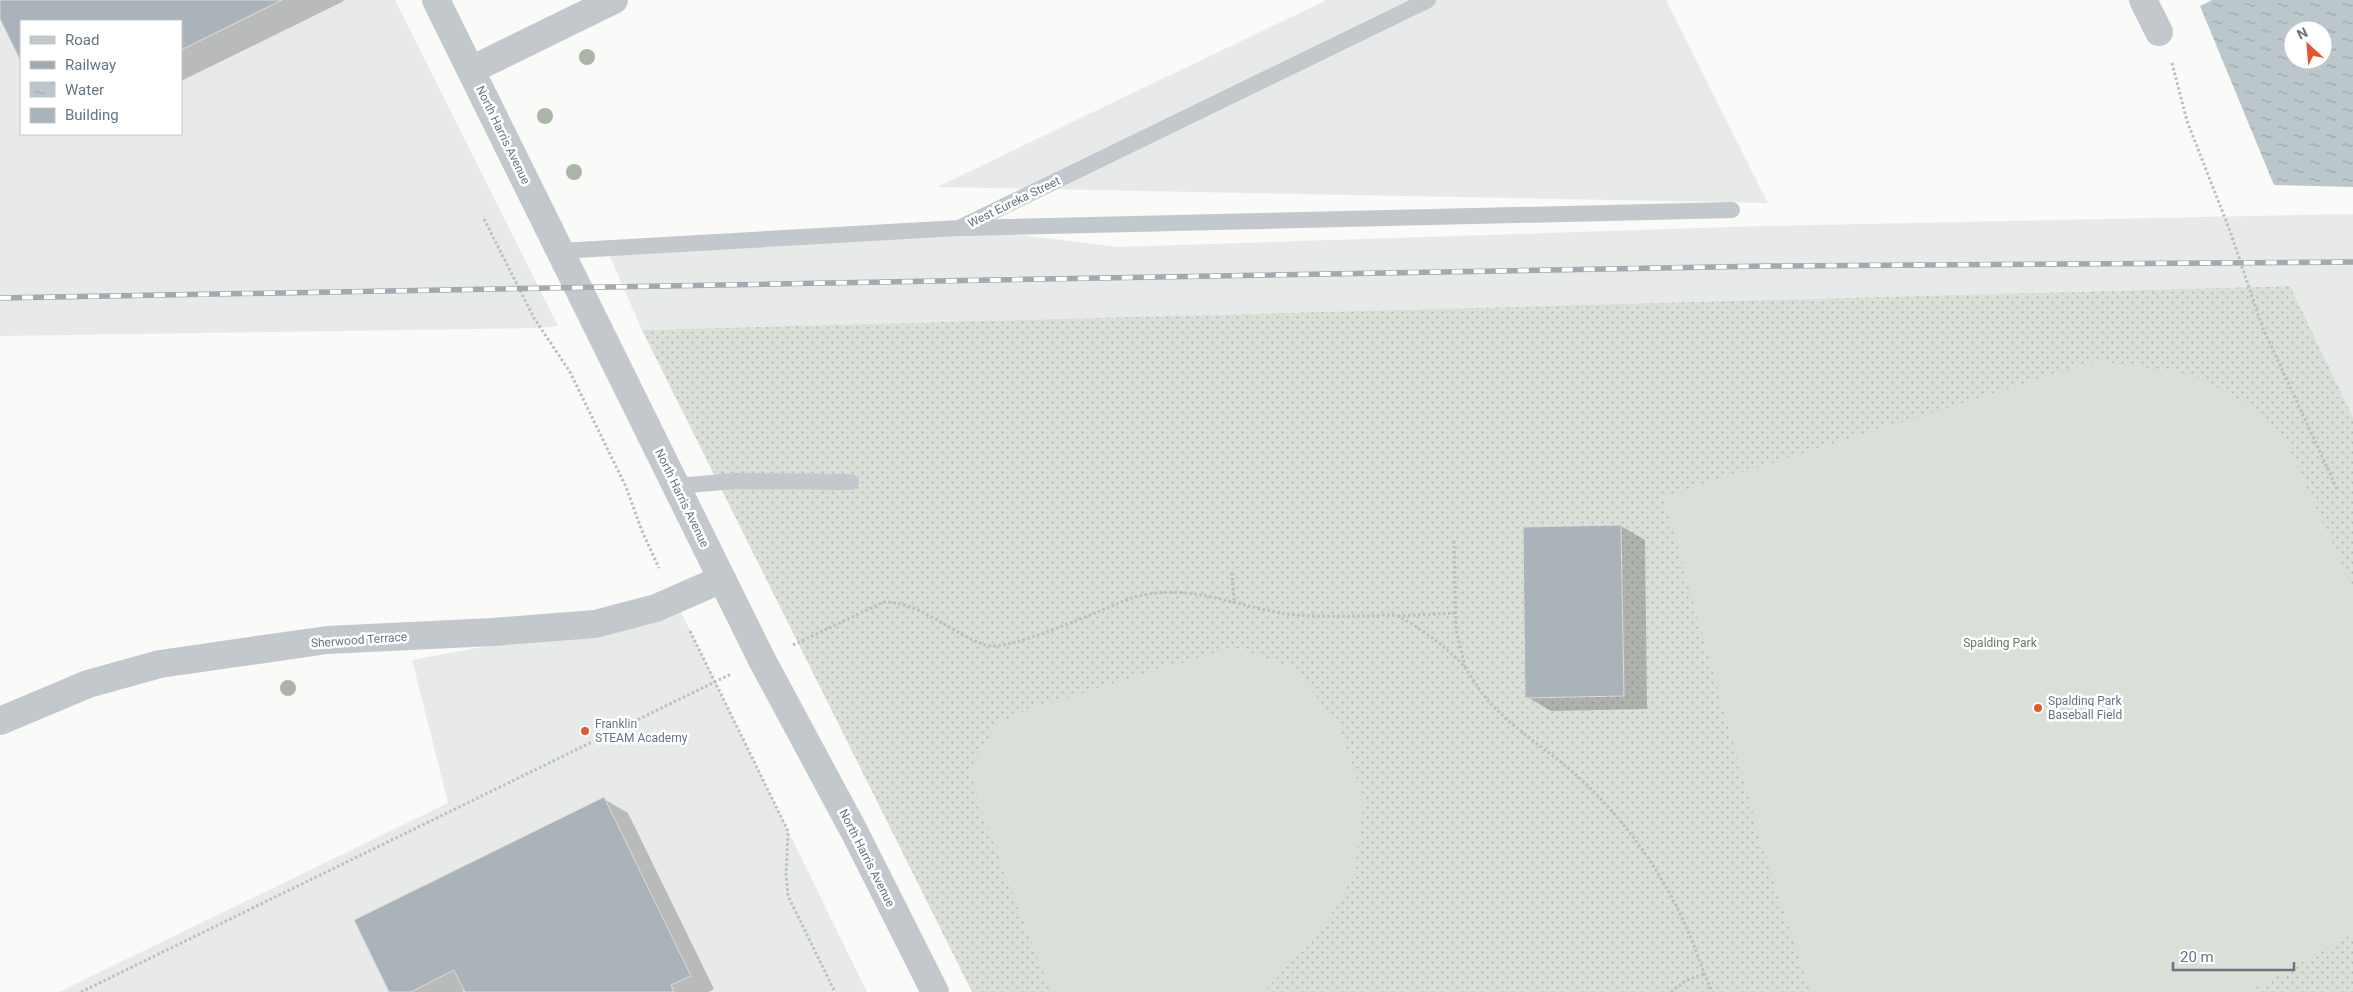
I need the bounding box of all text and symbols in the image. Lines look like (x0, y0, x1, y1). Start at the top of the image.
legend (20, 20, 182, 135)
north arrow (2283, 20, 2333, 70)
text: N (2294, 24, 2310, 43)
text: Road (65, 31, 99, 49)
text: Railway (65, 56, 116, 74)
text: Water (65, 81, 104, 99)
street label: North Harris Avenue (473, 83, 533, 187)
text: Building (65, 106, 119, 124)
street label: West Eureka Street (966, 174, 1062, 230)
street label: North Harris Avenue (652, 446, 712, 550)
street label: Sherwood Terrace (310, 630, 408, 650)
park label: Spalding Park (1963, 636, 2038, 650)
place label: Spalding Park Baseball Field (2048, 694, 2122, 722)
marker: Spalding Park Baseball Field (2032, 702, 2044, 714)
place label: Franklin STEAM Academy (595, 717, 688, 745)
marker: Franklin STEAM Academy (579, 725, 591, 737)
street label: North Harris Avenue (836, 807, 898, 909)
scale bar (2173, 940, 2294, 972)
text: 20 m (2180, 948, 2214, 966)

